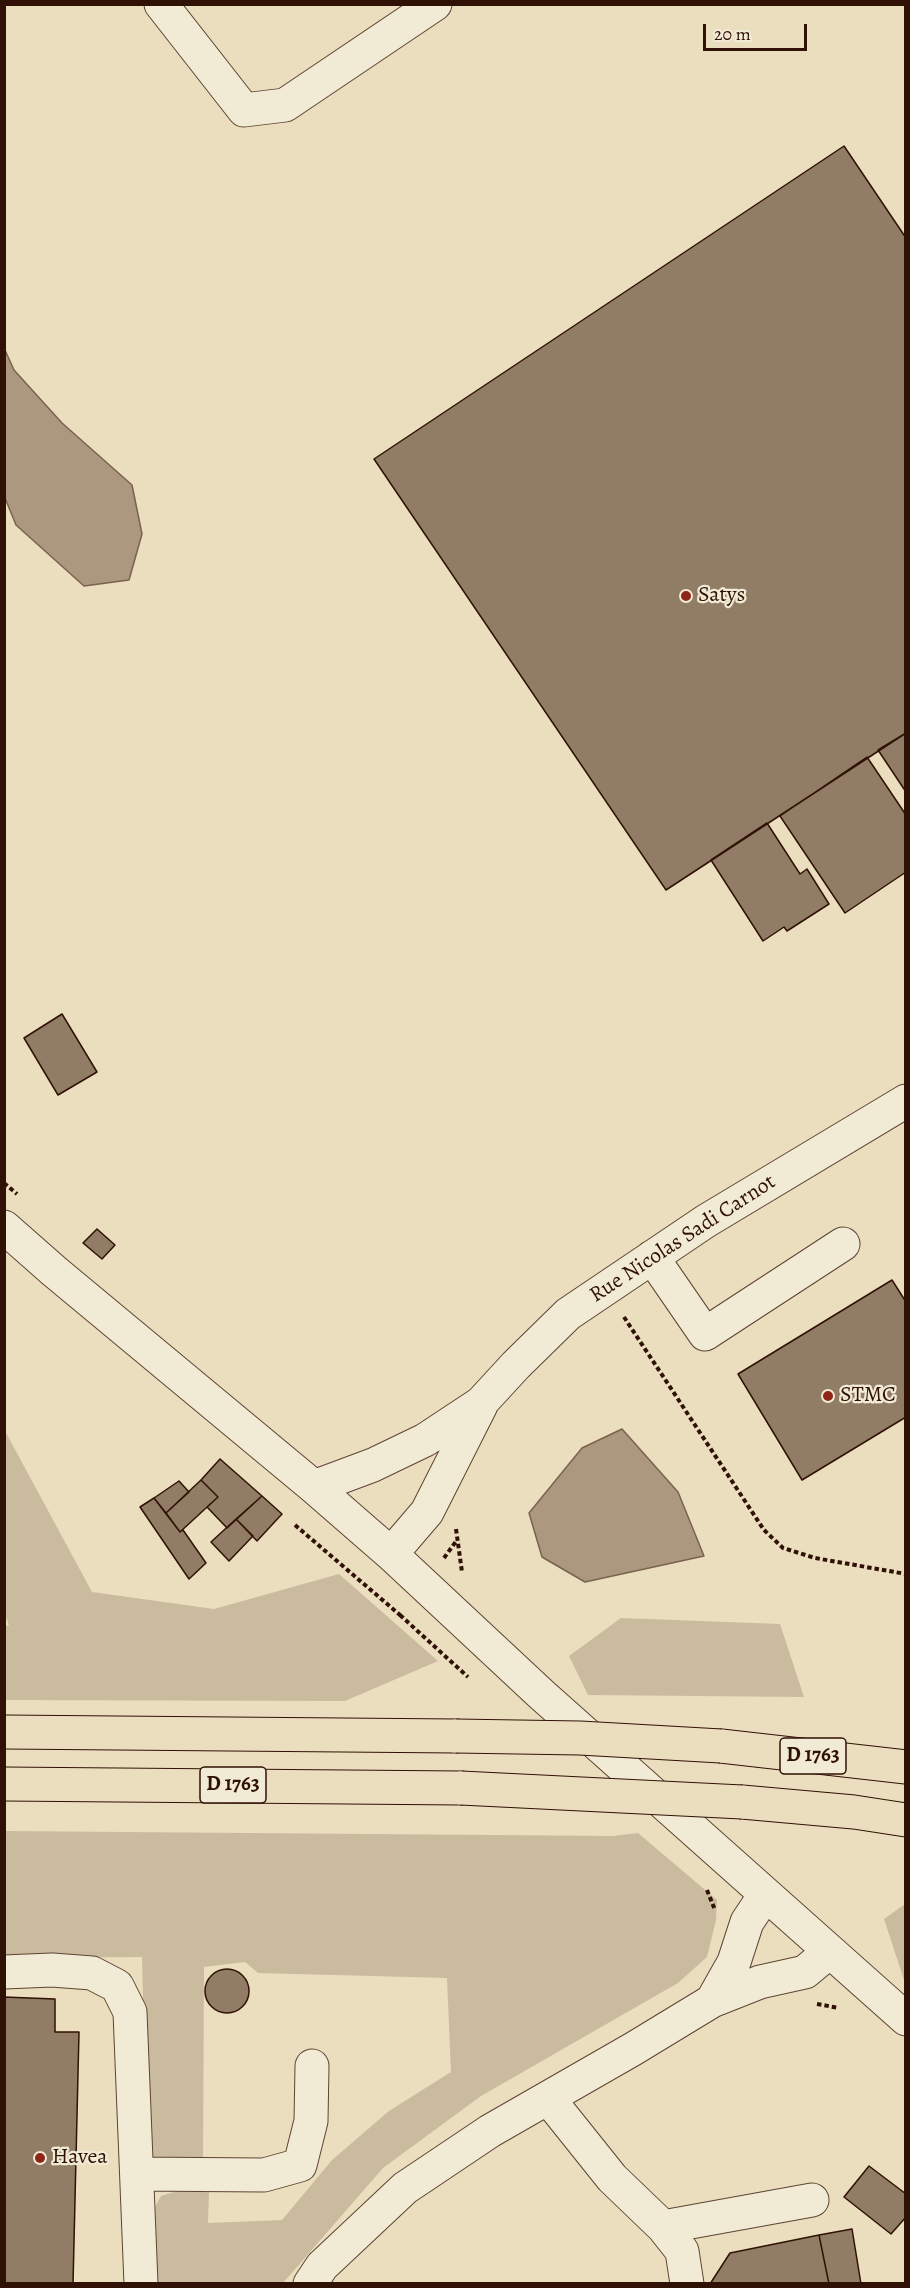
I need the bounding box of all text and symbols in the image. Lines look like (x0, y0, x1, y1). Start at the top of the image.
scale bar (706, 12, 810, 50)
text: 20 m (714, 22, 751, 46)
place label: Satys (698, 583, 745, 609)
marker: Satys (679, 589, 693, 603)
street label: Rue Nicolas Sadi Carnot (585, 1169, 781, 1309)
place label: STMC (840, 1383, 896, 1409)
marker: STMC (821, 1389, 835, 1403)
road number: D 1763 (780, 1738, 846, 1774)
road number: D 1763 (200, 1767, 266, 1803)
place label: Havea (52, 2145, 108, 2171)
marker: Havea (33, 2151, 47, 2165)

